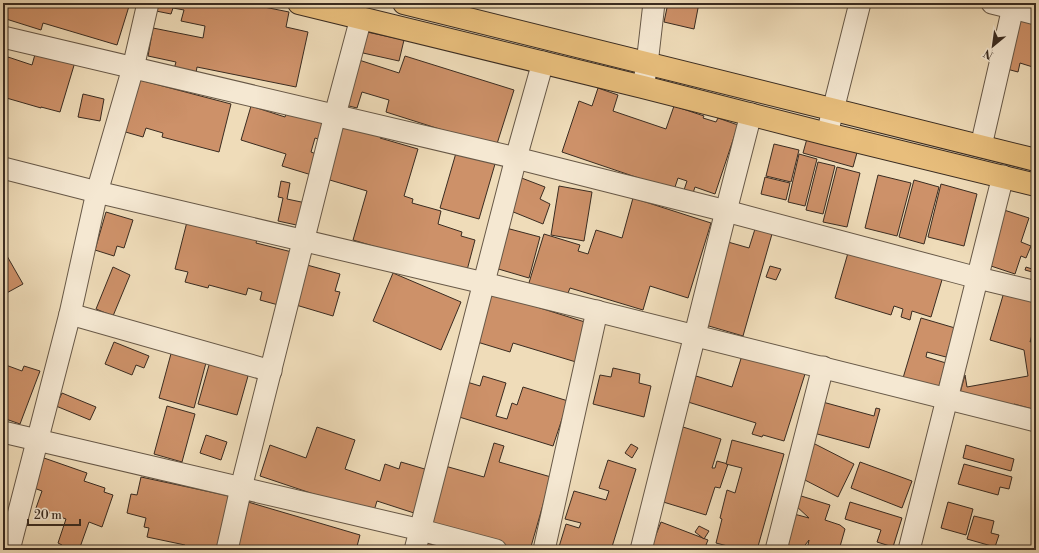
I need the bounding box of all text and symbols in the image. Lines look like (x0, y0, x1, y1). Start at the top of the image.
north arrow (973, 26, 1013, 66)
text: N (981, 45, 996, 62)
scale bar (28, 501, 80, 527)
text: 20 m (34, 508, 62, 523)

